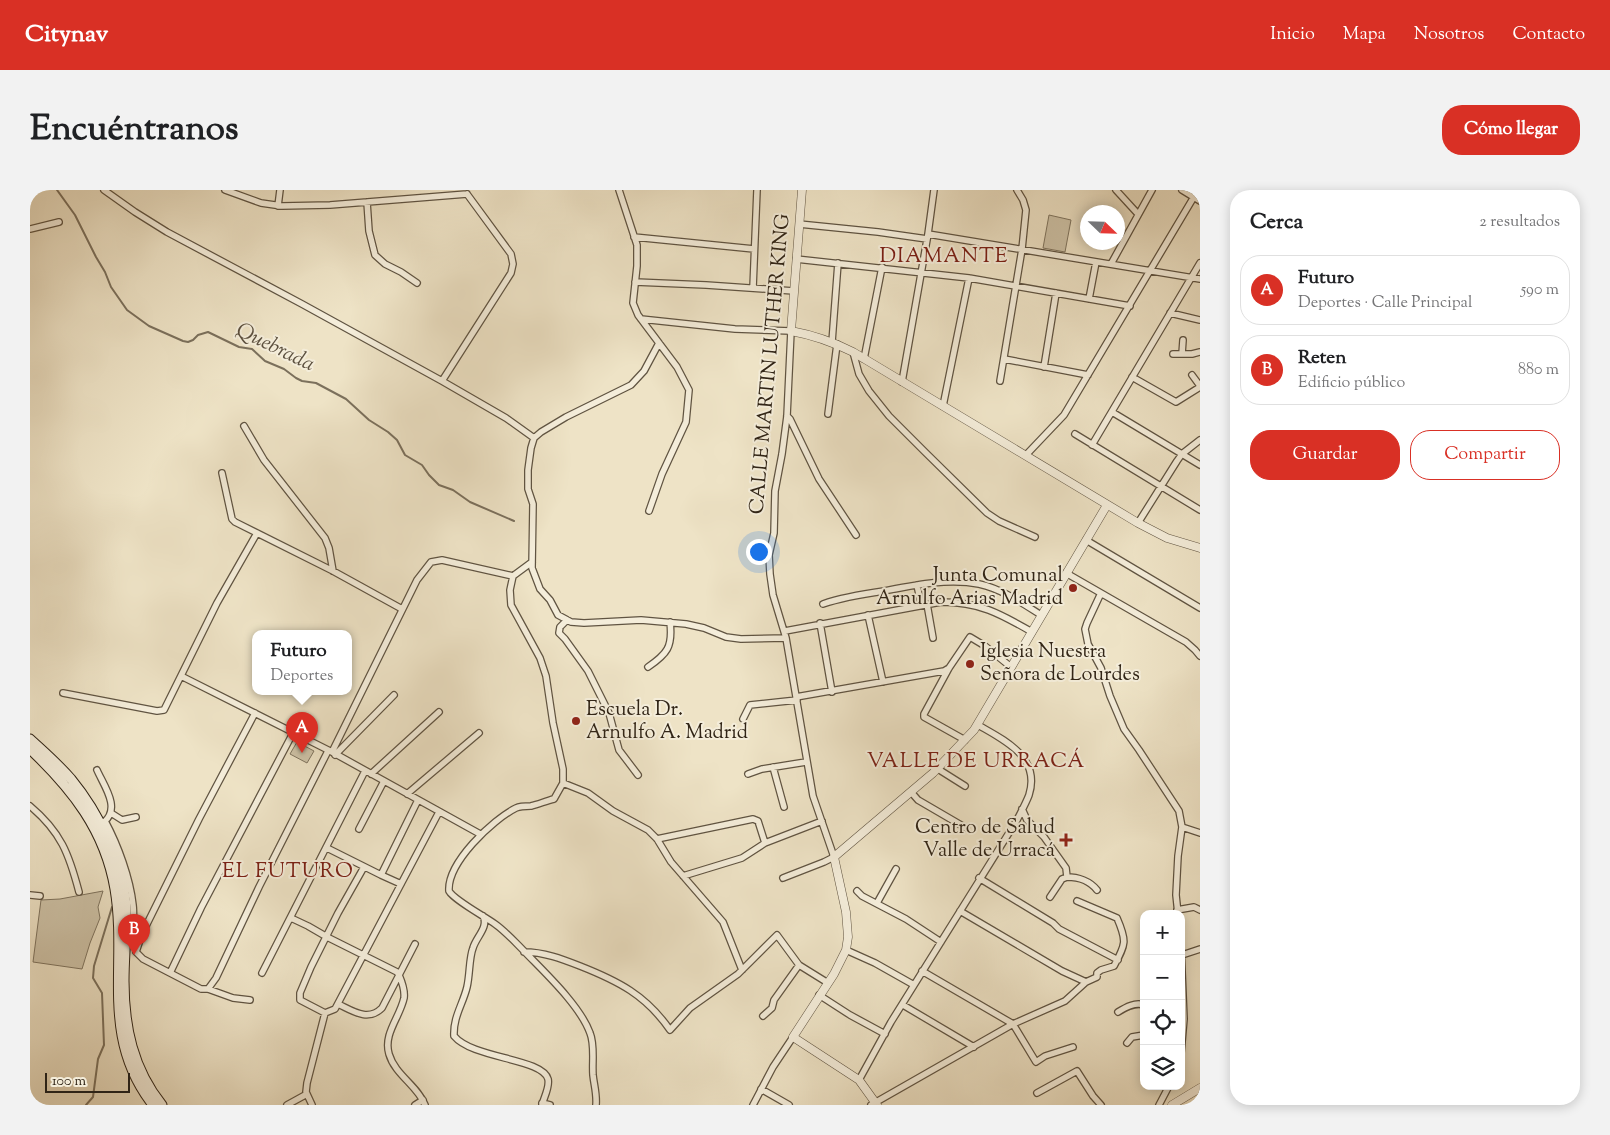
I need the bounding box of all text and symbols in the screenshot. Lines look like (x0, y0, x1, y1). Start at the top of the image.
text: Citynav (25, 18, 108, 52)
text: Inicio (1270, 22, 1315, 48)
text: Mapa (1343, 22, 1386, 48)
text: Nosotros (1414, 22, 1484, 48)
text: Contacto (1512, 22, 1585, 48)
text: Encuéntranos (30, 105, 239, 156)
button: Cómo llegar (1442, 105, 1580, 155)
north arrow (1080, 205, 1125, 250)
text: Cerca (1250, 208, 1303, 238)
text: 2 resultados (1479, 211, 1560, 234)
street label: CALLE MARTIN LUTHER KING (743, 212, 799, 516)
district label: DIAMANTE (879, 242, 1009, 272)
text: Futuro (1298, 265, 1354, 292)
text: A (1261, 279, 1274, 302)
text: 590 m (1521, 279, 1559, 302)
text: Deportes · Calle Principal (1298, 292, 1472, 315)
water label: Quebrada (231, 316, 320, 380)
text: Reten (1298, 345, 1346, 372)
text: B (1262, 359, 1272, 382)
text: 880 m (1518, 359, 1559, 382)
text: Edificio público (1298, 372, 1405, 395)
button: Guardar (1250, 430, 1400, 480)
button: Compartir (1410, 430, 1560, 480)
your location (746, 539, 772, 565)
place label: Junta Comunal Arnulfo Arias Madrid (876, 562, 1063, 614)
marker: Junta Comunal Arnulfo Arias Madrid (1067, 582, 1079, 594)
popup (252, 630, 352, 695)
text: Futuro (271, 638, 327, 665)
place label: Iglesia Nuestra Señora de Lourdes (980, 638, 1140, 690)
marker: Iglesia Nuestra Señora de Lourdes (964, 658, 976, 670)
text: Deportes (271, 665, 333, 688)
place label: Escuela Dr. Arnulfo A. Madrid (586, 696, 748, 748)
pin: A (286, 712, 318, 753)
marker: Escuela Dr. Arnulfo A. Madrid (570, 715, 582, 727)
district label: VALLE DE URRACÁ (867, 747, 1085, 777)
place label: Centro de Salud Valle de Urracá (915, 814, 1055, 866)
marker: Centro de Salud Valle de Urracá (1059, 833, 1073, 847)
district label: EL FUTURO (222, 857, 354, 887)
map controls (1140, 910, 1185, 1090)
button: + (1140, 910, 1185, 955)
pin: B (118, 914, 150, 955)
button: − (1140, 955, 1185, 1000)
button: locate (1140, 1000, 1185, 1045)
button: layers (1140, 1045, 1185, 1090)
scale bar (45, 1070, 130, 1093)
text: 100 m (52, 1072, 86, 1092)

